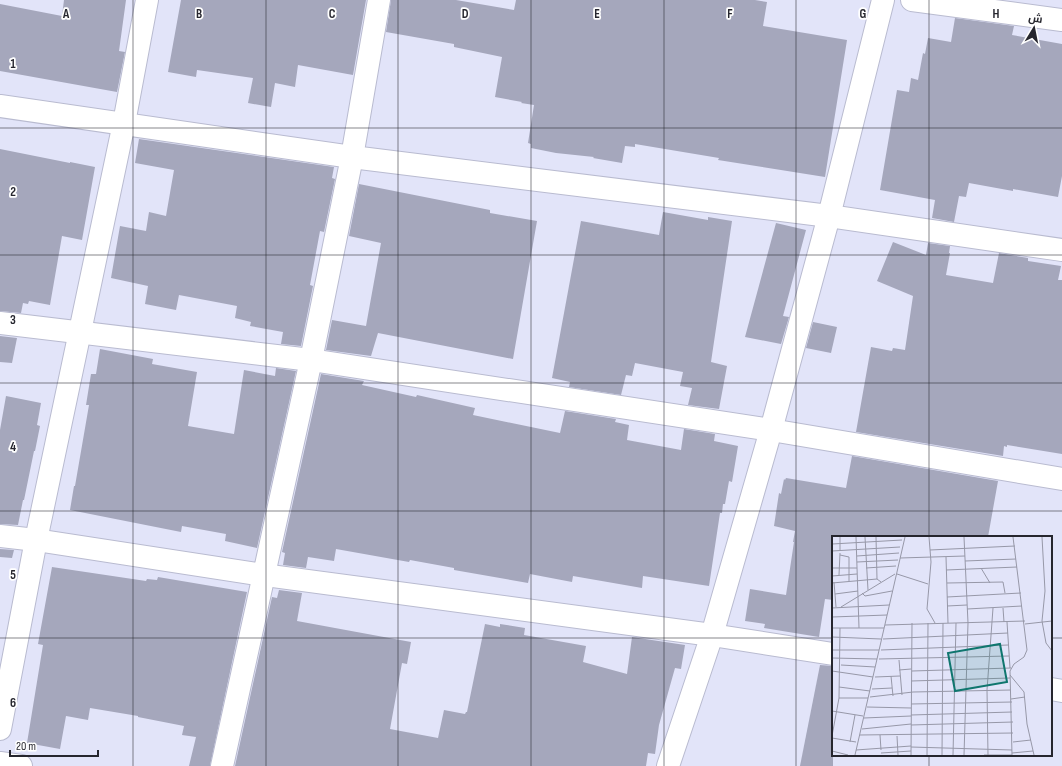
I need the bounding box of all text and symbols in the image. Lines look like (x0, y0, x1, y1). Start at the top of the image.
text: A (62, 6, 70, 22)
text: B (196, 6, 202, 22)
text: C (329, 6, 336, 22)
text: D (462, 6, 469, 22)
text: E (594, 6, 600, 22)
text: F (727, 6, 733, 22)
text: G (860, 6, 867, 22)
text: H (993, 6, 1000, 22)
north arrow (1014, 8, 1054, 48)
text: ش (1028, 11, 1044, 26)
text: 1 (10, 56, 16, 72)
text: 2 (10, 184, 16, 200)
text: 3 (10, 312, 16, 328)
text: 4 (10, 439, 16, 455)
inset map (832, 536, 1052, 756)
text: 5 (10, 567, 16, 583)
text: 6 (10, 695, 16, 711)
scale bar (10, 732, 98, 758)
text: 20 m (16, 739, 36, 754)

